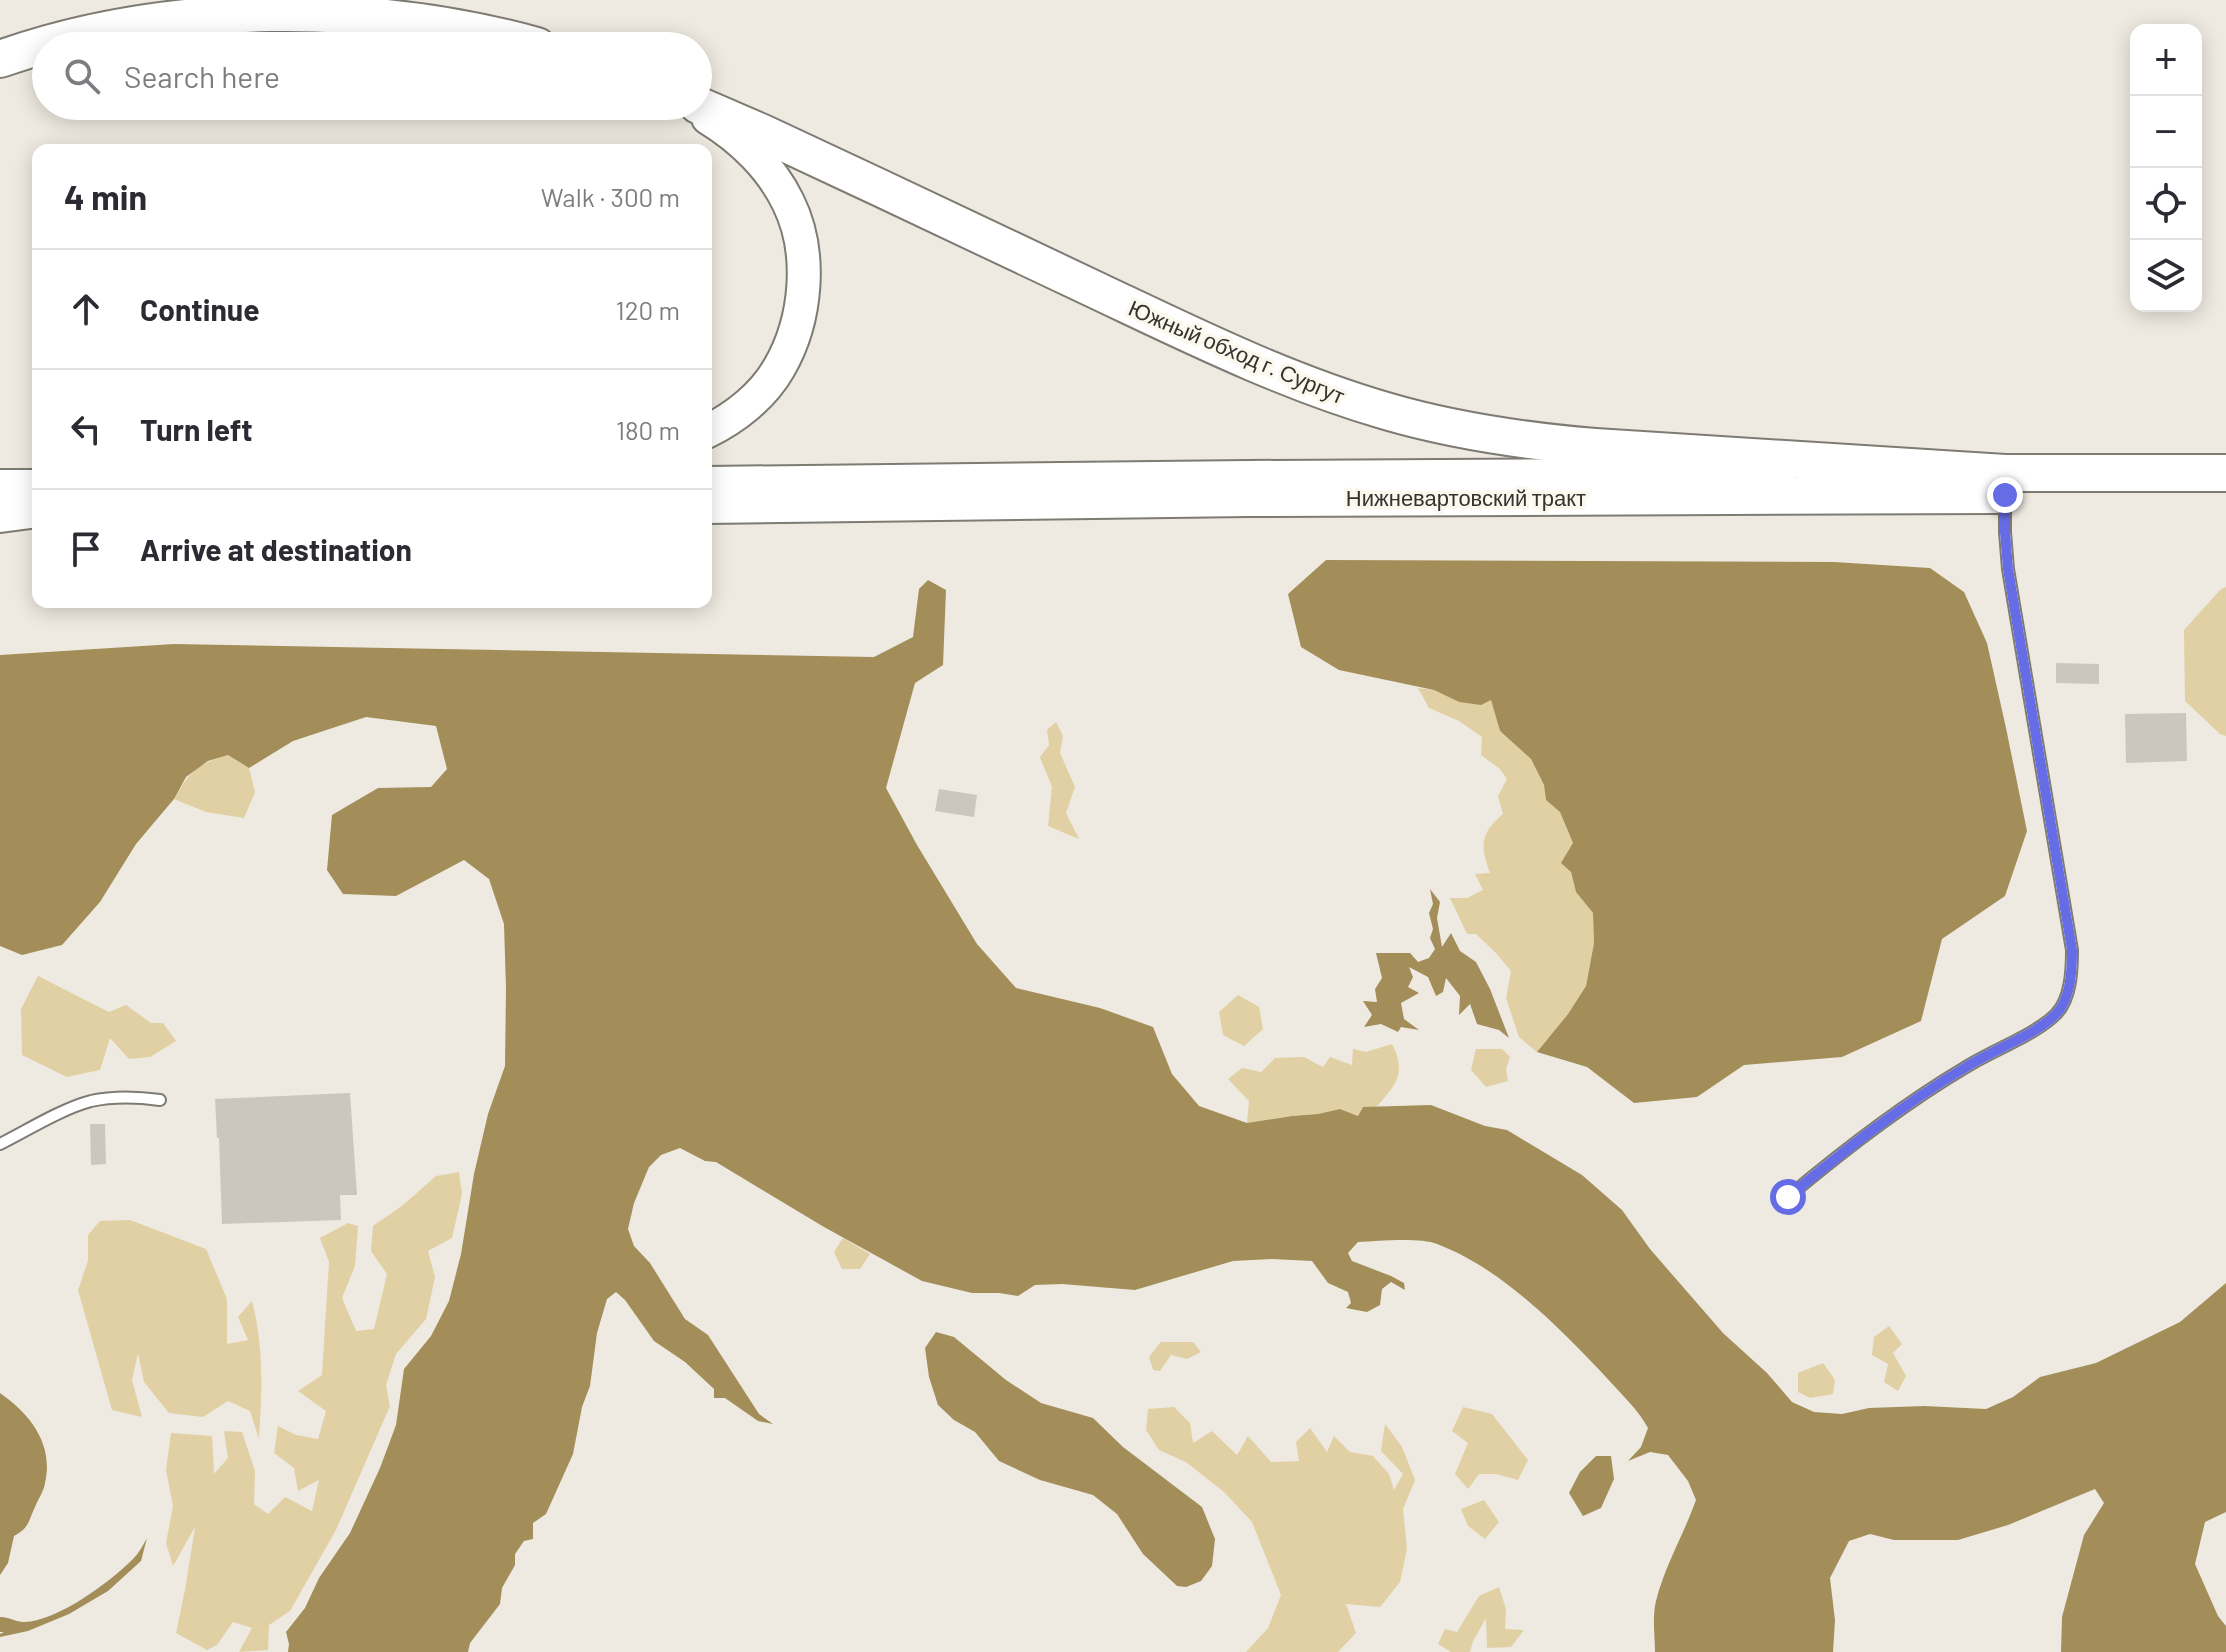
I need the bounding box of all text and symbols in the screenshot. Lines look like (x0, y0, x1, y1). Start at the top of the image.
map controls (2130, 24, 2202, 312)
button: + (2130, 24, 2202, 96)
search box (32, 32, 712, 120)
icon: search (60, 54, 104, 98)
text: Search here (124, 58, 280, 94)
button: − (2130, 96, 2202, 168)
button: locate (2130, 168, 2202, 240)
text: 4 min (64, 176, 147, 217)
text: Walk · 300 m (541, 181, 680, 212)
button: layers (2130, 240, 2202, 312)
icon: ahead (64, 287, 108, 331)
text: Continue (140, 291, 260, 327)
text: 120 m (616, 294, 680, 325)
street label: Южный обход г. Сургут (1125, 294, 1349, 409)
icon: left (64, 407, 108, 451)
text: Turn left (140, 411, 253, 447)
text: 180 m (616, 414, 680, 445)
route end (1987, 477, 2023, 513)
street label: Нижневартовский тракт (1346, 484, 1586, 511)
icon: arrive (64, 527, 108, 571)
text: Arrive at destination (140, 531, 412, 567)
route start (1770, 1179, 1806, 1215)

